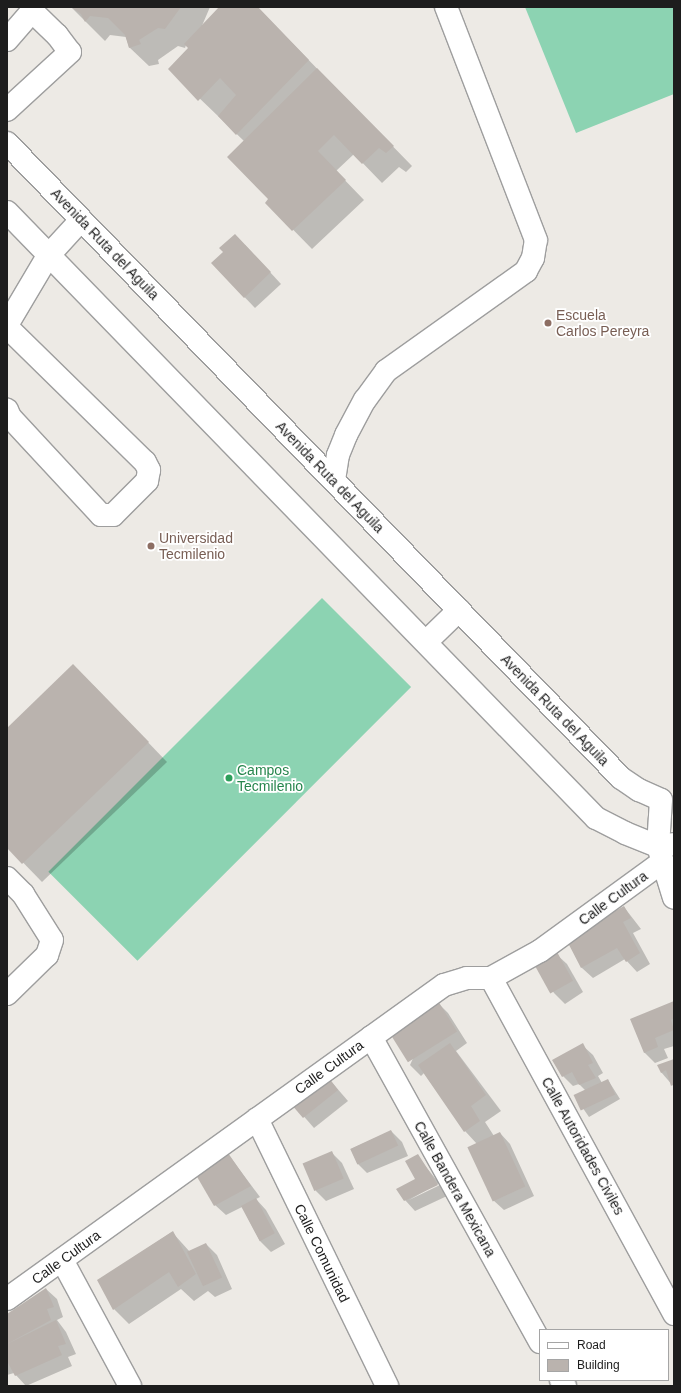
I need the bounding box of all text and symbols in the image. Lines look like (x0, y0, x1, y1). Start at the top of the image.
street label: Avenida Ruta del Aguila (47, 185, 163, 303)
place label: Escuela Carlos Pereyra (556, 307, 649, 340)
marker: Escuela Carlos Pereyra (543, 318, 553, 328)
street label: Avenida Ruta del Aguila (272, 418, 388, 536)
place label: Universidad Tecmilenio (159, 530, 233, 562)
marker: Universidad Tecmilenio (146, 541, 156, 551)
street label: Avenida Ruta del Aguila (497, 651, 613, 769)
place label: Campos Tecmilenio (237, 762, 303, 794)
marker: Campos Tecmilenio (224, 773, 234, 783)
street label: Calle Cultura (575, 867, 651, 929)
street label: Calle Cultura (291, 1036, 367, 1098)
street label: Calle Autoridades Civiles (538, 1074, 628, 1218)
street label: Calle Bandera Mexicana (411, 1118, 499, 1260)
street label: Calle Comunidad (291, 1201, 353, 1305)
street label: Calle Cultura (28, 1226, 104, 1288)
legend (539, 1329, 669, 1381)
text: Road (577, 1338, 606, 1352)
text: Building (577, 1358, 620, 1372)

